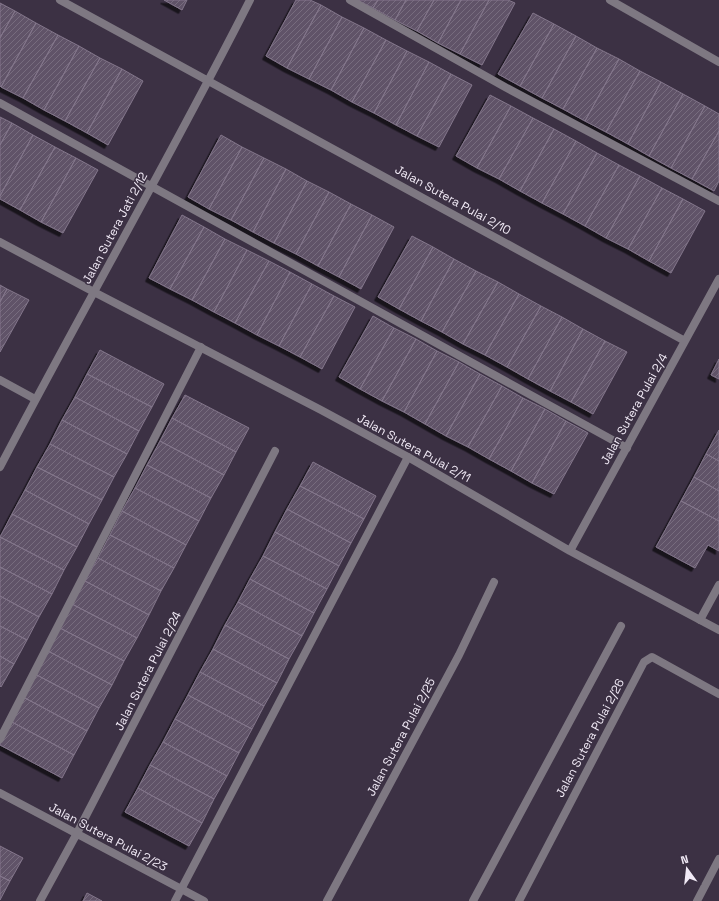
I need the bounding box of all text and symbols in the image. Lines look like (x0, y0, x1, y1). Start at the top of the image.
street label: Jalan Sutera Pulai 2/10 (392, 161, 514, 239)
street label: Jalan Sutera Jati 2/12 (79, 169, 151, 287)
street label: Jalan Sutera Pulai 2/4 (597, 350, 672, 468)
street label: Jalan Sutera Pulai 2/11 (354, 410, 474, 486)
street label: Jalan Sutera Pulai 2/24 (111, 608, 185, 733)
street label: Jalan Sutera Pulai 2/25 (363, 675, 439, 799)
street label: Jalan Sutera Pulai 2/26 (552, 676, 628, 800)
street label: Jalan Sutera Pulai 2/23 (46, 799, 170, 875)
north arrow (667, 849, 707, 889)
text: N (679, 852, 690, 867)

